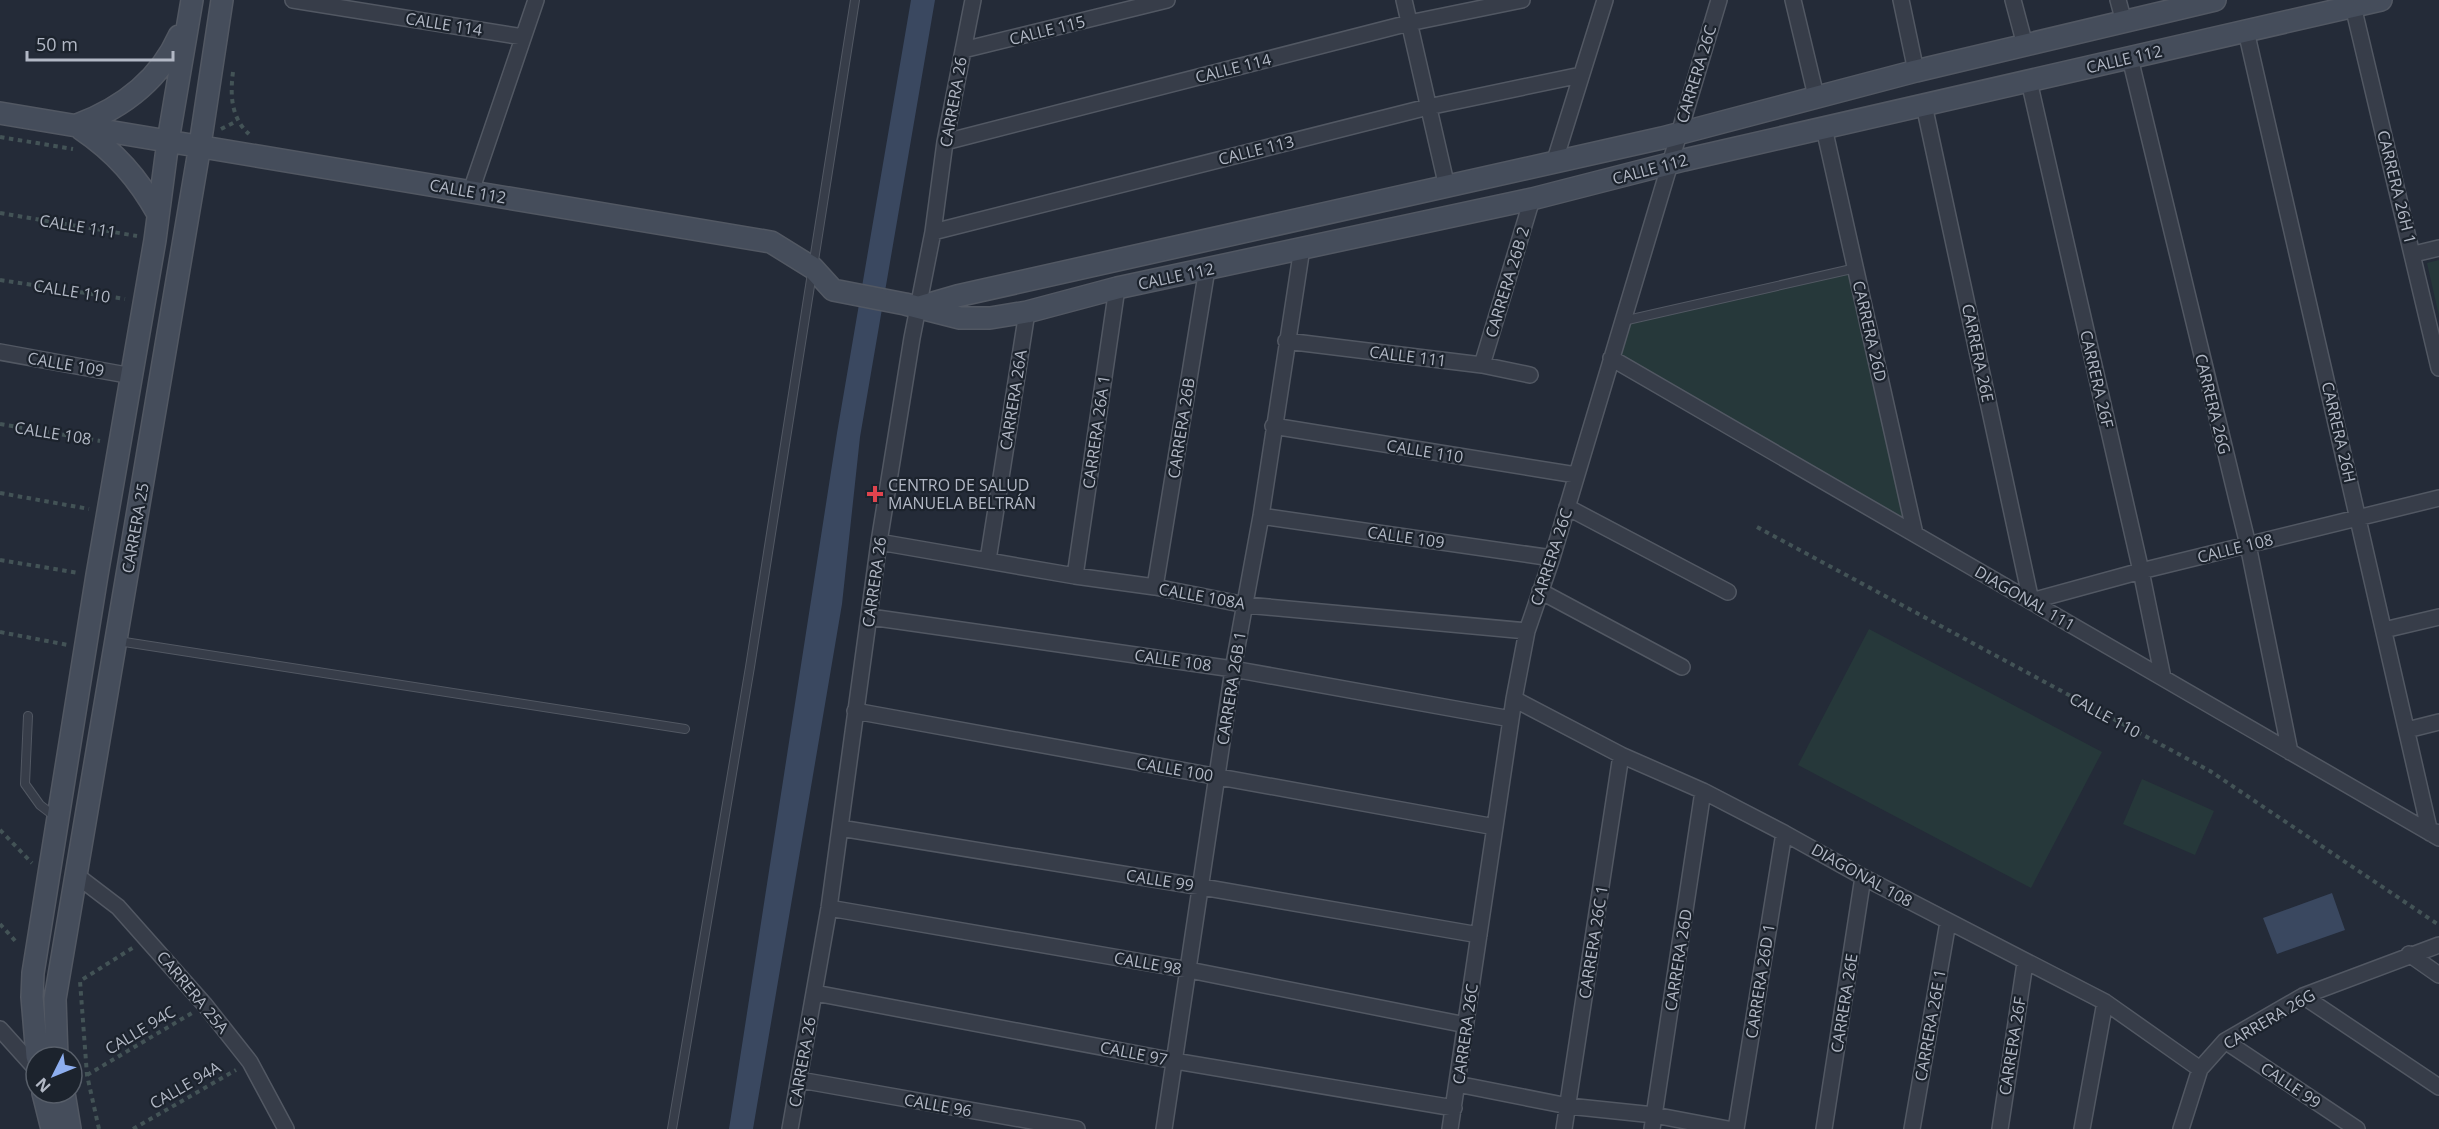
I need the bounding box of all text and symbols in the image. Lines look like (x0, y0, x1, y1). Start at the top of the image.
street label: CALLE 114 (404, 7, 484, 41)
street label: CALLE 115 (1007, 10, 1087, 50)
street label: CARRERA 26C (1671, 22, 1721, 126)
scale bar (27, 24, 172, 62)
text: 50 m (36, 32, 78, 56)
street label: CALLE 112 (2084, 40, 2164, 78)
street label: CALLE 114 (1193, 48, 1273, 88)
street label: CARRERA 26 (934, 55, 972, 149)
street label: CARRERA 26H 1 (2372, 128, 2422, 246)
street label: CALLE 113 (1216, 130, 1296, 170)
street label: CALLE 112 (1610, 148, 1690, 190)
street label: CALLE 112 (428, 173, 508, 209)
street label: CALLE 111 (38, 209, 118, 243)
street label: CARRERA 26B 2 (1480, 224, 1534, 340)
street label: CALLE 112 (1136, 257, 1216, 295)
street label: CALLE 110 (32, 274, 112, 308)
street label: CARRERA 26D (1848, 278, 1892, 384)
street label: CARRERA 26E (1957, 302, 1999, 404)
street label: CARRERA 26F (2075, 328, 2119, 430)
street label: CALLE 111 (1368, 340, 1448, 372)
street label: CALLE 109 (26, 346, 106, 382)
street label: CARRERA 26A (994, 347, 1032, 452)
street label: CARRERA 26G (2190, 351, 2236, 457)
street label: CARRERA 26A 1 (1077, 374, 1115, 490)
street label: CARRERA 26B (1162, 376, 1200, 480)
street label: CARRERA 26H (2317, 379, 2361, 485)
street label: CALLE 108 (13, 416, 93, 450)
street label: CALLE 110 (1385, 434, 1465, 468)
place label: CENTRO DE SALUD MANUELA BELTRÁN (888, 474, 1036, 514)
street label: CARRERA 25 (116, 481, 154, 575)
marker: CENTRO DE SALUD MANUELA BELTRÁN (866, 485, 884, 503)
street label: CARRERA 26C (1525, 505, 1577, 609)
street label: CALLE 109 (1366, 521, 1446, 553)
street label: CALLE 108 (2195, 528, 2275, 568)
street label: CARRERA 26 (857, 535, 891, 629)
street label: DIAGONAL 111 (1971, 560, 2079, 636)
street label: CALLE 108A (1157, 578, 1248, 615)
street label: CARRERA 26B 1 (1211, 630, 1251, 746)
street label: CALLE 108 (1133, 644, 1213, 676)
street label: CALLE 110 (2066, 687, 2144, 743)
street label: CALLE 100 (1135, 751, 1215, 787)
street label: DIAGONAL 108 (1808, 838, 1916, 912)
street label: CALLE 99 (1125, 864, 1195, 896)
street label: CARRERA 26C 1 (1573, 884, 1613, 1000)
street label: CARRERA 26D (1659, 907, 1697, 1013)
street label: CARRERA 26D 1 (1740, 922, 1780, 1040)
street label: CARRERA 25A (152, 946, 235, 1039)
street label: CALLE 98 (1112, 946, 1184, 980)
street label: CARRERA 26E (1825, 952, 1863, 1054)
street label: CARRERA 26E 1 (1909, 967, 1951, 1083)
street label: CARRERA 26C (1447, 982, 1483, 1086)
street label: CARRERA 26G (2219, 984, 2319, 1054)
street label: CARRERA 26F (1993, 995, 2031, 1097)
street label: CALLE 94C (101, 1000, 179, 1060)
street label: CARRERA 26 (783, 1015, 821, 1109)
street label: CALLE 97 (1098, 1036, 1170, 1070)
north arrow (24, 1045, 84, 1105)
street label: CALLE 94A (146, 1055, 225, 1114)
street label: CALLE 99 (2257, 1057, 2325, 1113)
text: N (31, 1073, 56, 1097)
street label: CALLE 96 (902, 1088, 974, 1122)

